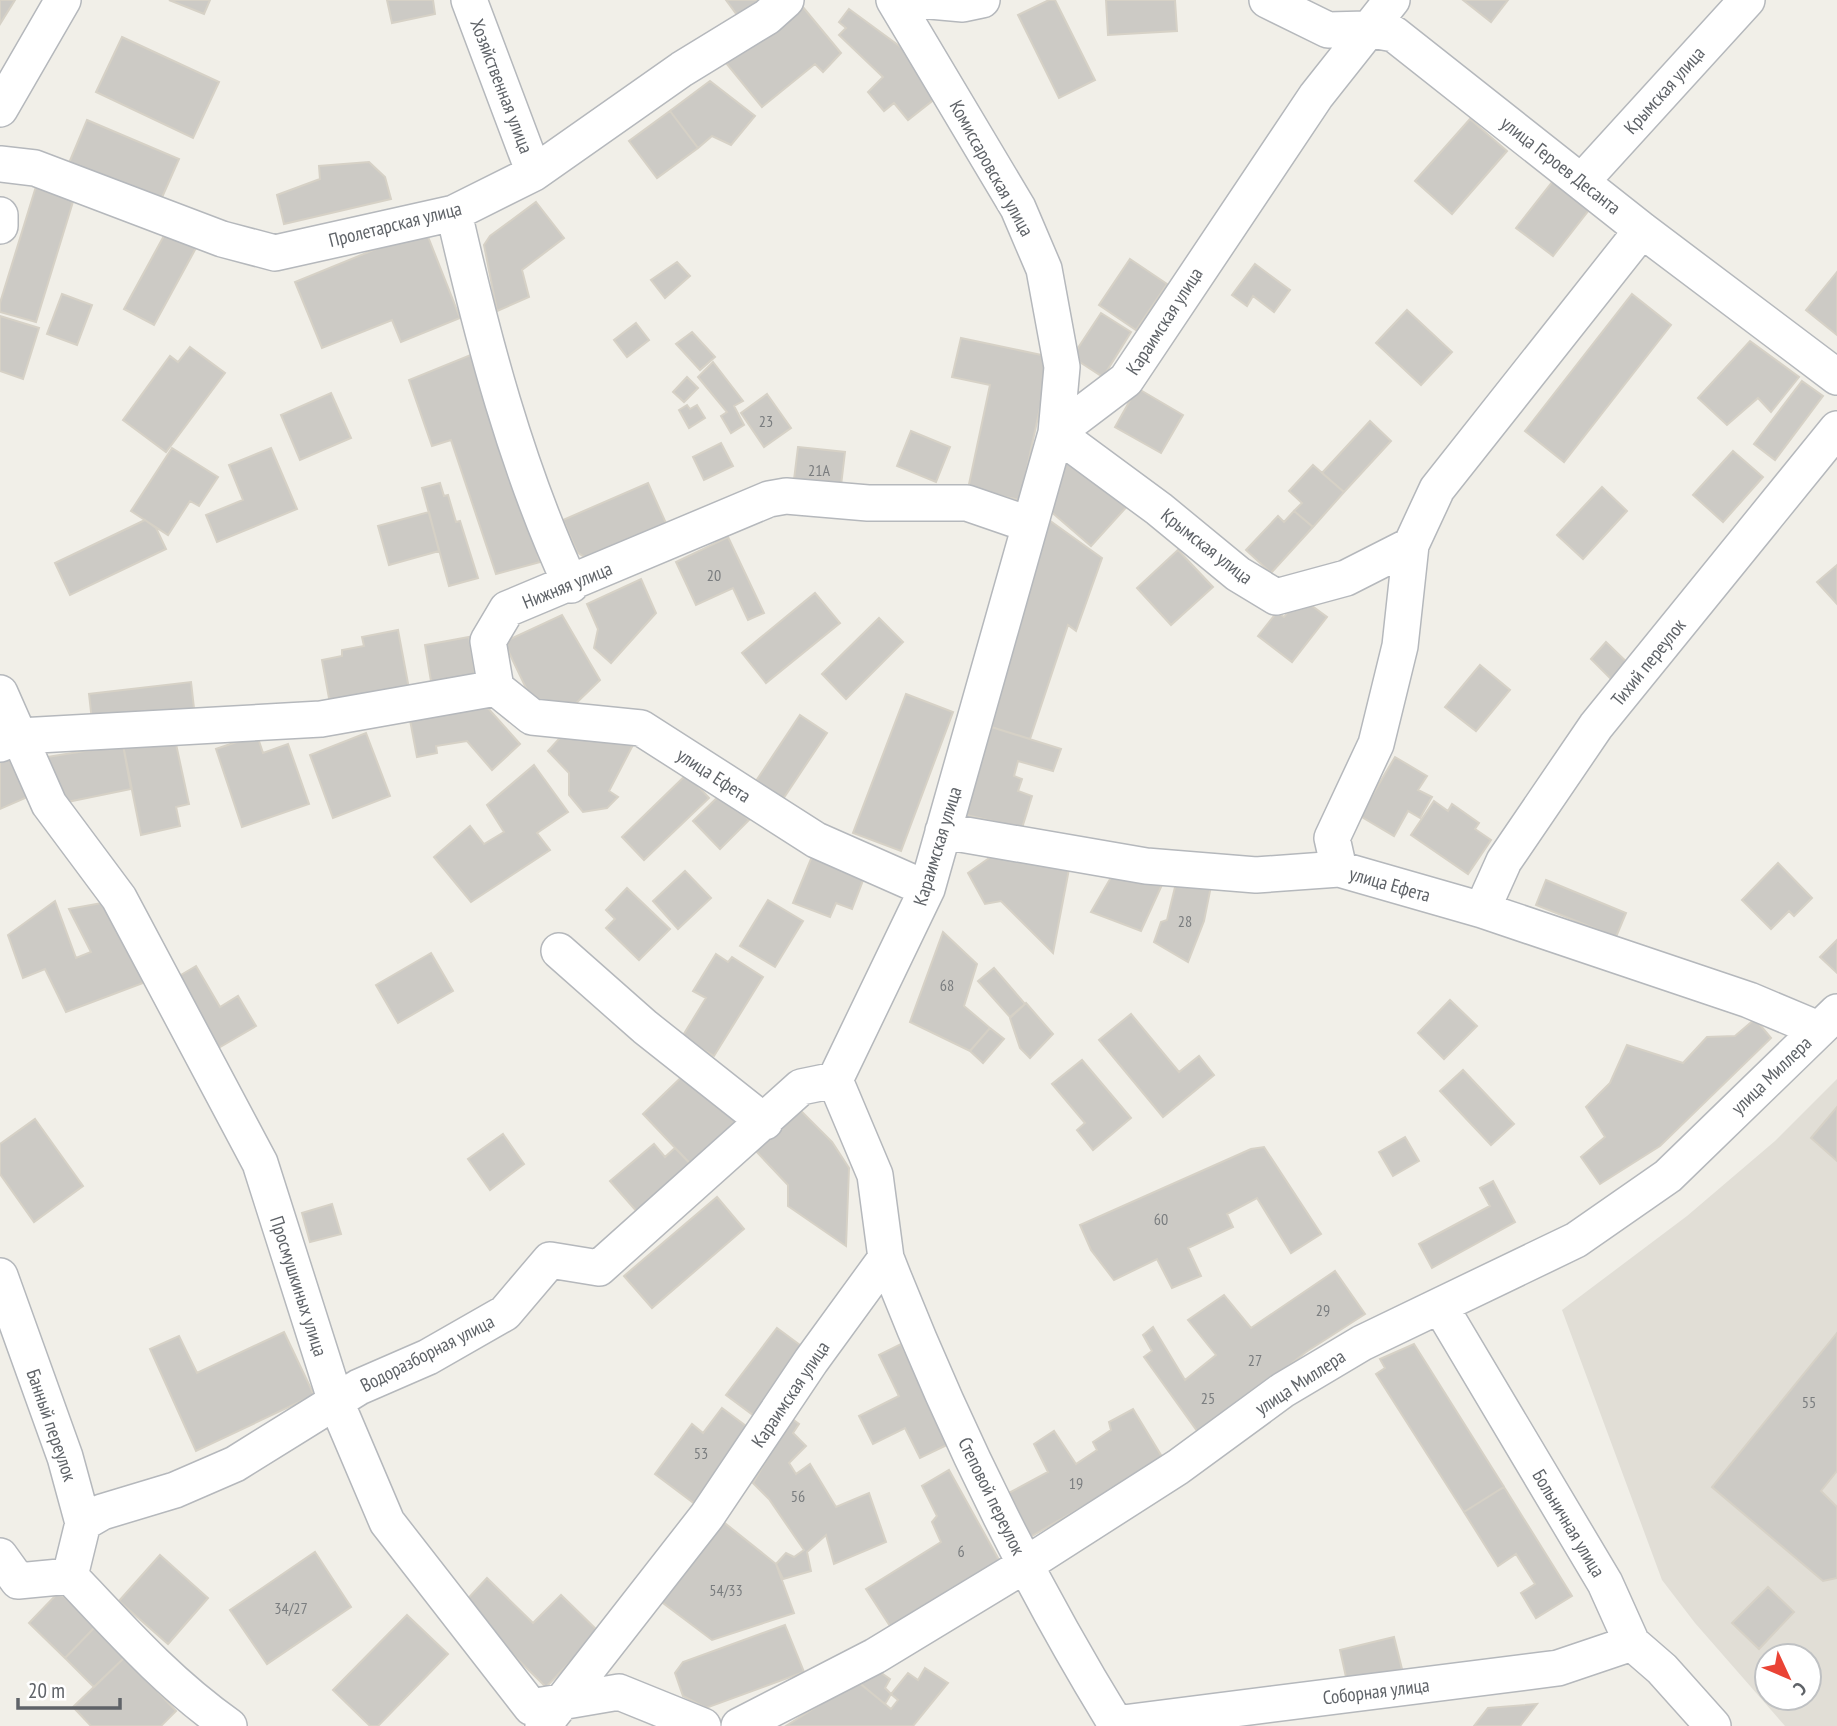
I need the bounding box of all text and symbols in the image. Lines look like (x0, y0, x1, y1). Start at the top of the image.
street label: Хозяйственная улица (465, 15, 539, 157)
street label: Крымская улица (1618, 41, 1710, 139)
street label: Комиссаровская улица (945, 96, 1039, 240)
street label: улица Героев Десанта (1496, 111, 1626, 219)
street label: Пролетарская улица (326, 196, 464, 252)
street label: Караимская улица (1120, 263, 1208, 379)
house number: 23 (759, 411, 773, 431)
house number: 21А (808, 460, 830, 480)
street label: Крымская улица (1156, 503, 1258, 589)
street label: Нижняя улица (519, 556, 615, 614)
house number: 20 (707, 565, 721, 585)
street label: Тихий переулок (1605, 613, 1691, 711)
street label: улица Ефета (673, 742, 755, 808)
street label: Караимская улица (908, 784, 966, 908)
street label: улица Ефета (1347, 861, 1433, 907)
house number: 28 (1178, 911, 1192, 931)
house number: 68 (940, 975, 954, 995)
street label: улица Миллера (1726, 1031, 1816, 1119)
house number: 60 (1154, 1209, 1168, 1229)
street label: Просмушкиных улица (265, 1213, 333, 1359)
house number: 29 (1316, 1300, 1330, 1320)
street label: Водоразборная улица (356, 1309, 498, 1397)
street label: Караимская улица (746, 1336, 834, 1452)
street label: улица Миллера (1250, 1344, 1350, 1420)
house number: 27 (1248, 1350, 1262, 1370)
street label: Банный переулок (22, 1366, 83, 1485)
house number: 25 (1201, 1388, 1215, 1408)
house number: 55 (1802, 1392, 1816, 1412)
street label: Степовой переулок (953, 1433, 1031, 1559)
house number: 53 (694, 1443, 708, 1463)
street label: Больничная улица (1527, 1465, 1611, 1581)
house number: 19 (1069, 1473, 1083, 1493)
house number: 56 (791, 1486, 805, 1506)
house number: 6 (957, 1541, 965, 1561)
house number: 54/33 (709, 1580, 743, 1600)
house number: 34/27 (274, 1598, 308, 1618)
north arrow (1753, 1642, 1823, 1712)
scale bar (18, 1666, 119, 1710)
street label: Соборная улица (1321, 1673, 1431, 1709)
text: 20 m (28, 1677, 65, 1704)
text: С (1788, 1677, 1812, 1700)

